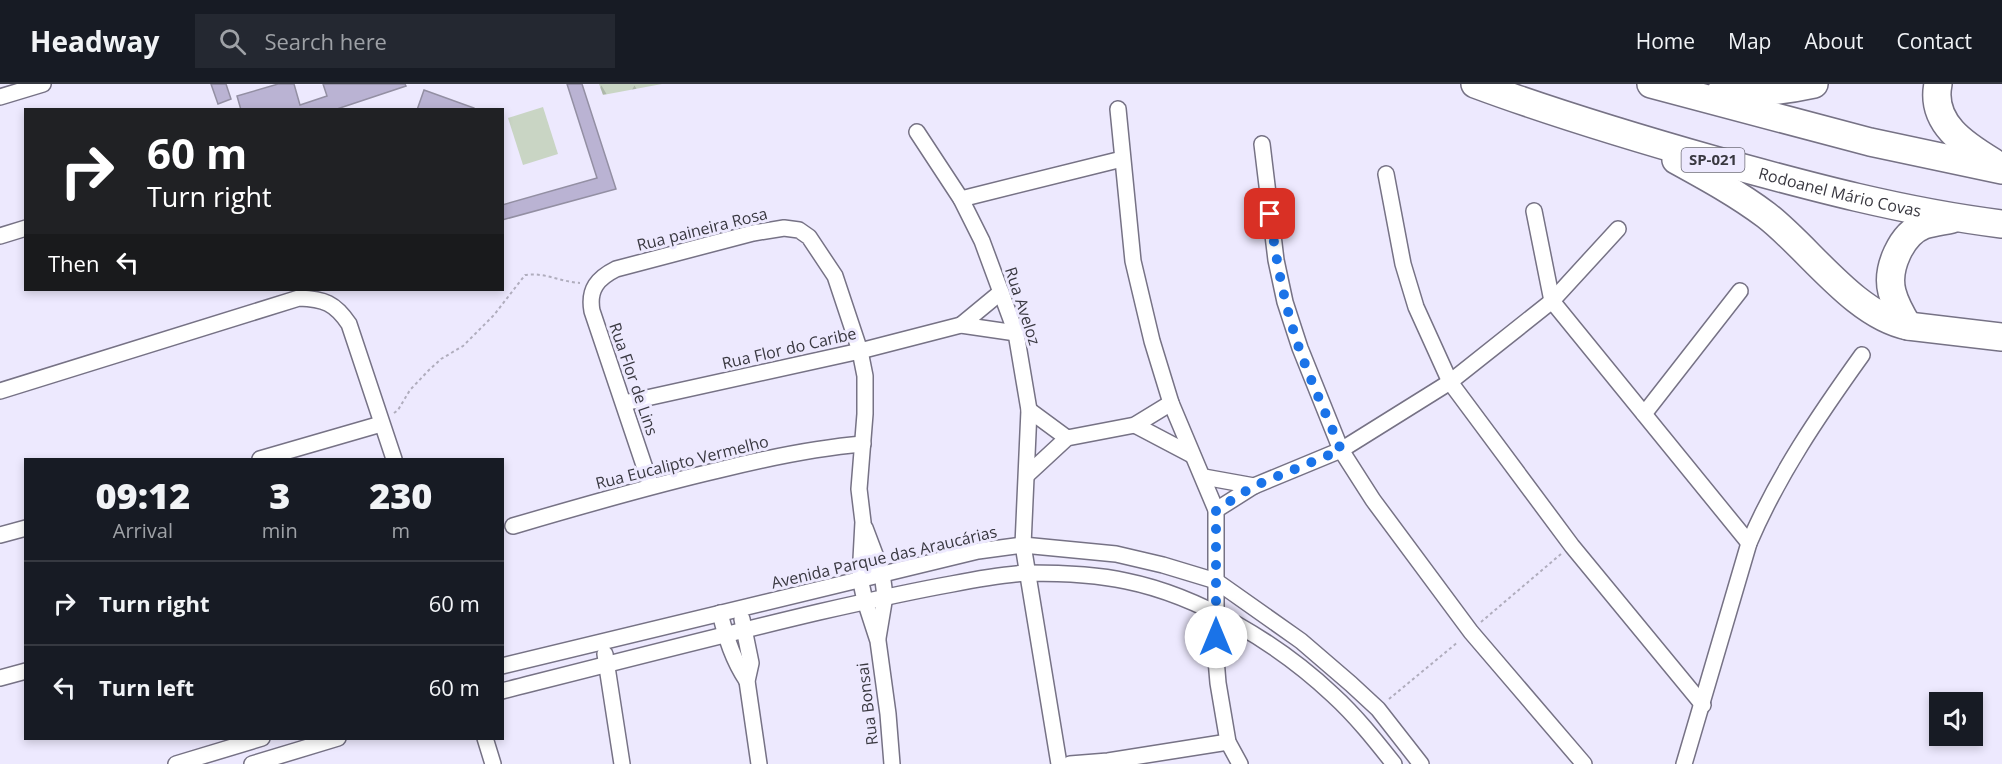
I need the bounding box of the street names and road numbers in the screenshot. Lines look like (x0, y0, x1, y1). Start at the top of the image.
road number: SP-021 (1682, 148, 1744, 172)
street label: Rodoanel Mário Covas (1756, 162, 1923, 222)
street label: Rua paineira Rosa (634, 202, 770, 256)
street label: Rua Aveloz (1000, 264, 1046, 348)
street label: Rua Flor de Lins (604, 320, 664, 438)
street label: Rua Flor do Caribe (720, 322, 858, 374)
street label: Rua Eucalipto Vermelho (593, 430, 771, 494)
street label: Avenida Parque das Araucárias (769, 520, 999, 594)
street label: Rua Bonsai (851, 661, 883, 747)

